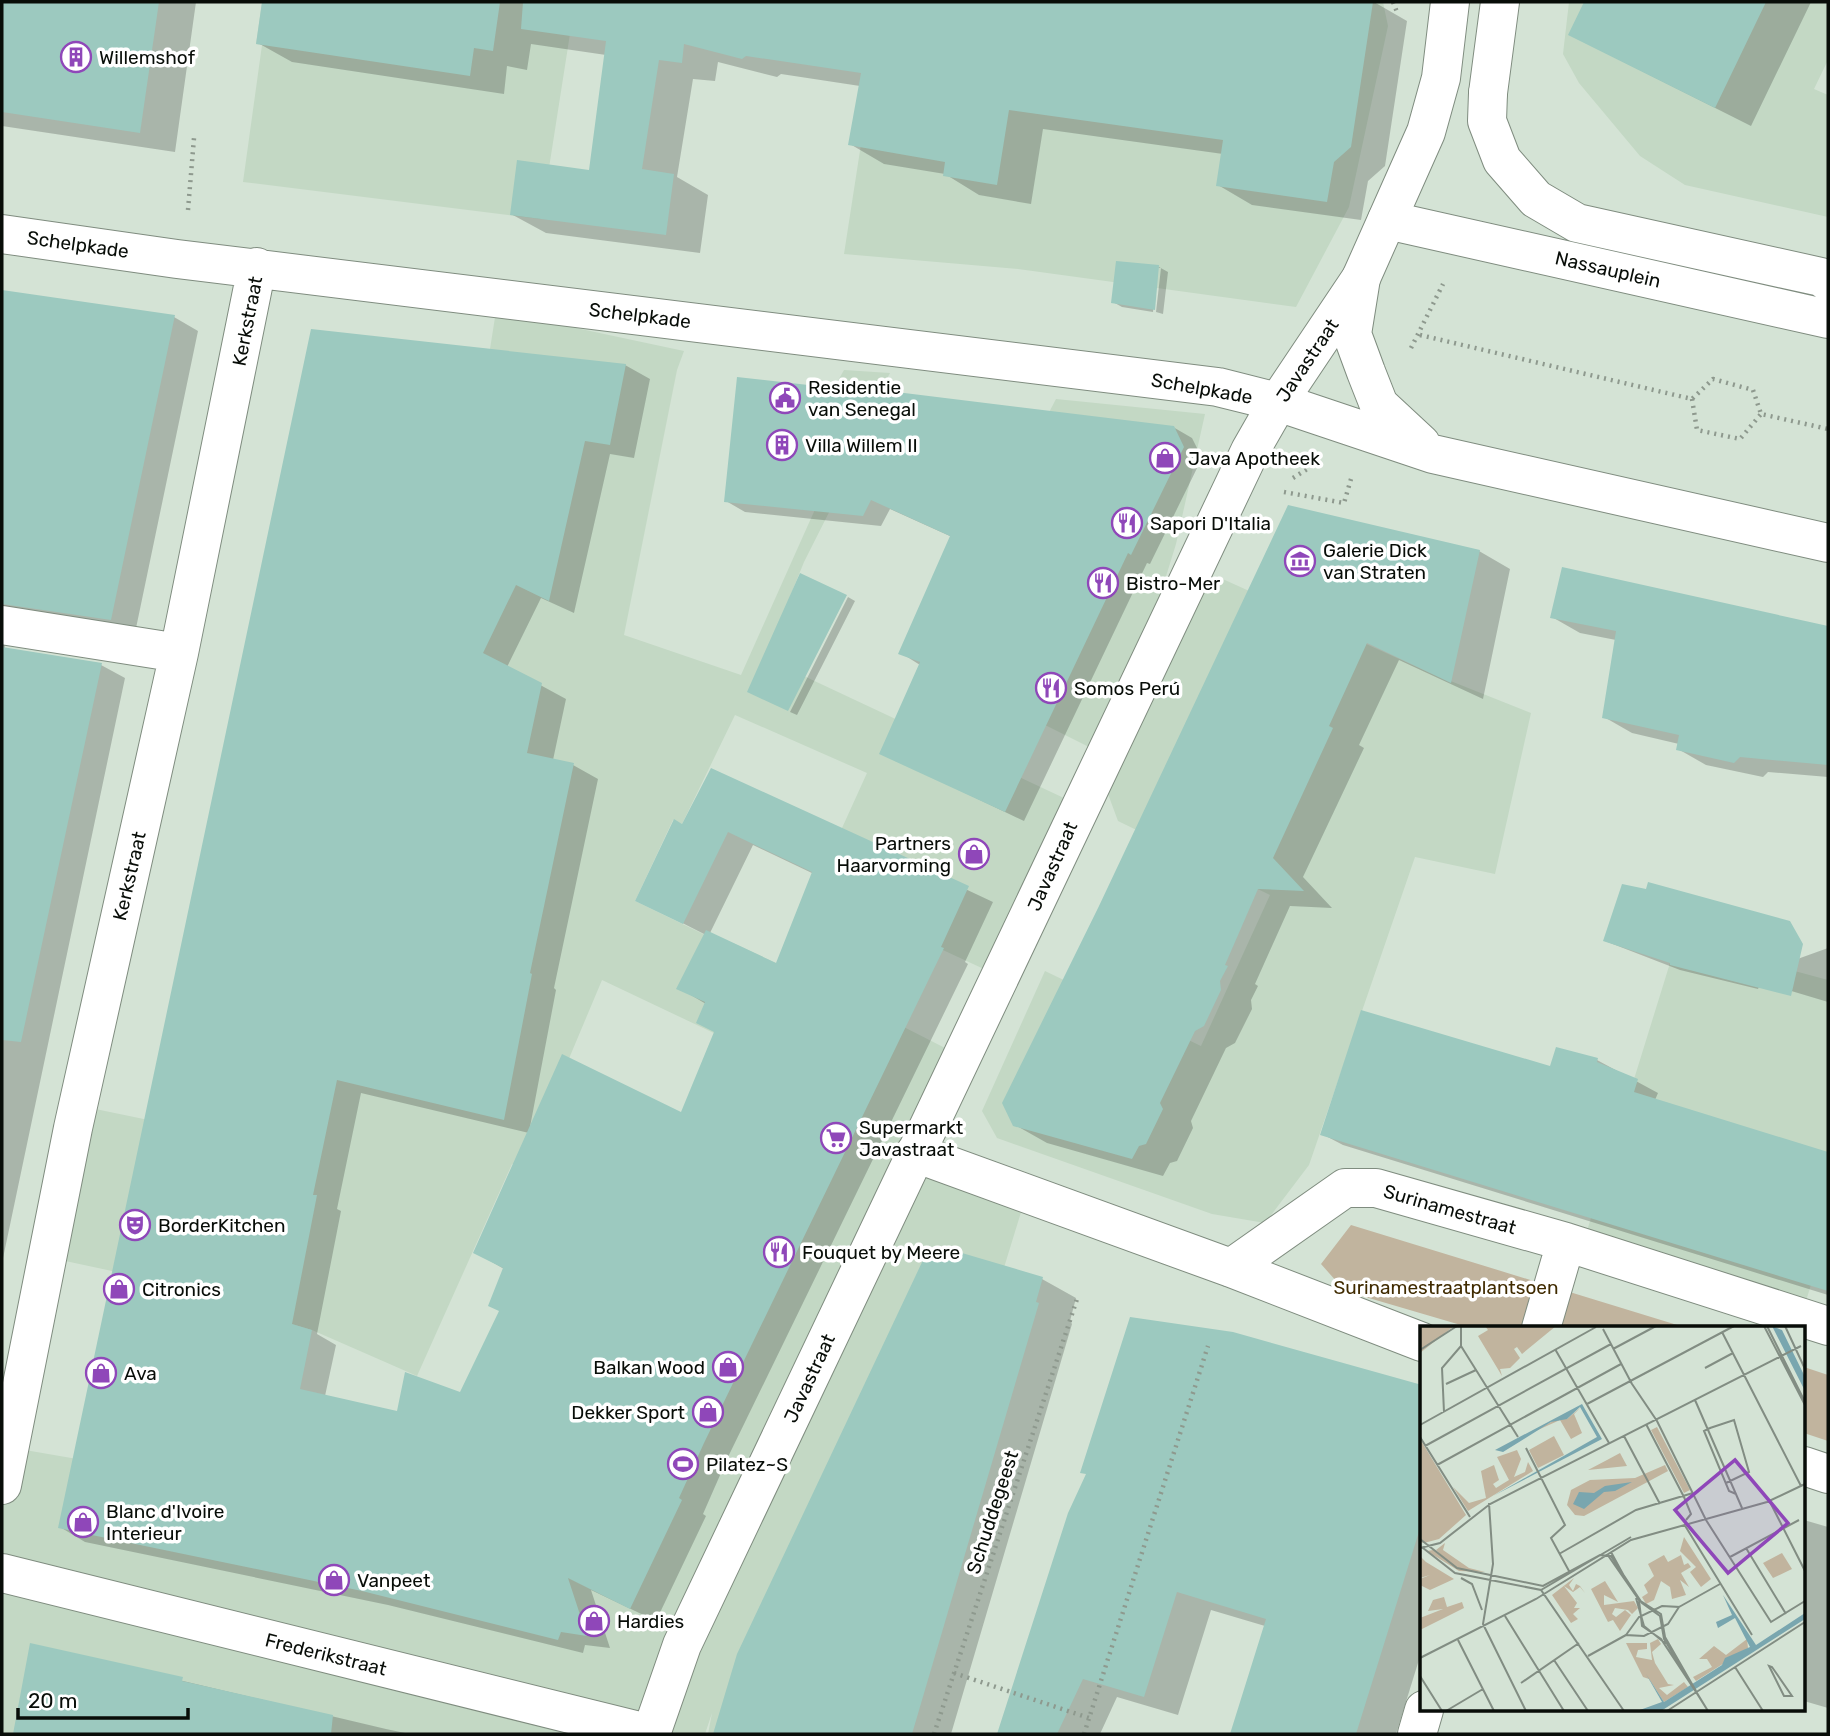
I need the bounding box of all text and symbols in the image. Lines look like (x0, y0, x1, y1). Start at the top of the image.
building icon: Willemshof (59, 40, 93, 74)
place label: Willemshof (99, 46, 196, 69)
street label: Schelpkade (26, 226, 130, 263)
street label: Nassauplein (1553, 246, 1663, 293)
street label: Kerkstraat (228, 274, 268, 368)
street label: Schelpkade (588, 298, 692, 333)
street label: Javastraat (1271, 314, 1344, 406)
street label: Schelpkade (1149, 368, 1254, 409)
place label: Residentie van Senegal (808, 376, 916, 421)
public building icon: Residentie van Senegal (768, 381, 802, 415)
building icon: Villa Willem II (765, 428, 799, 462)
place label: Villa Willem II (805, 434, 918, 457)
shop icon: Java Apotheek (1148, 441, 1182, 475)
place label: Java Apotheek (1188, 447, 1320, 470)
restaurant icon: Sapori D'Italia (1110, 506, 1144, 540)
place label: Sapori D'Italia (1150, 512, 1271, 535)
place label: Galerie Dick van Straten (1323, 539, 1427, 584)
museum icon: Galerie Dick van Straten (1283, 544, 1317, 578)
restaurant icon: Bistro-Mer (1086, 566, 1120, 600)
place label: Bistro-Mer (1126, 572, 1221, 595)
restaurant icon: Somos Perú (1034, 671, 1068, 705)
place label: Somos Perú (1074, 677, 1180, 700)
street label: Javastraat (1023, 817, 1083, 914)
street label: Kerkstraat (108, 829, 151, 923)
place label: Partners Haarvorming (837, 832, 951, 877)
shop icon: Partners Haarvorming (957, 837, 991, 871)
place label: Supermarkt Javastraat (859, 1116, 964, 1161)
supermarket icon: Supermarkt Javastraat (819, 1121, 853, 1155)
street label: Surinamestraat (1381, 1180, 1519, 1240)
theatre icon: BorderKitchen (118, 1208, 152, 1242)
place label: BorderKitchen (158, 1214, 285, 1237)
restaurant icon: Fouquet by Meere (762, 1235, 796, 1269)
place label: Fouquet by Meere (802, 1241, 960, 1264)
shop icon: Citronics (102, 1272, 136, 1306)
park label: Surinamestraatplantsoen (1333, 1276, 1559, 1299)
place label: Citronics (142, 1278, 221, 1301)
inset map (1420, 1326, 1806, 1712)
street label: Javastraat (779, 1330, 840, 1426)
shop icon: Balkan Wood (711, 1350, 745, 1384)
shop icon: Ava (84, 1356, 118, 1390)
place label: Balkan Wood (593, 1356, 705, 1379)
place label: Ava (124, 1362, 157, 1385)
shop icon: Dekker Sport (691, 1395, 725, 1429)
place label: Dekker Sport (571, 1401, 686, 1424)
sports icon: Pilatez~S (666, 1447, 700, 1481)
street label: Schuddegeest (962, 1447, 1023, 1577)
place label: Pilatez~S (706, 1453, 788, 1476)
place label: Blanc d'Ivoire Interieur (106, 1500, 224, 1545)
shop icon: Blanc d'Ivoire Interieur (66, 1505, 100, 1539)
shop icon: Vanpeet (317, 1563, 351, 1597)
place label: Vanpeet (357, 1569, 431, 1592)
shop icon: Hardies (577, 1604, 611, 1638)
place label: Hardies (617, 1610, 684, 1633)
street label: Frederikstraat (263, 1628, 390, 1681)
scale bar (18, 1676, 187, 1720)
text: 20 m (28, 1688, 77, 1713)

